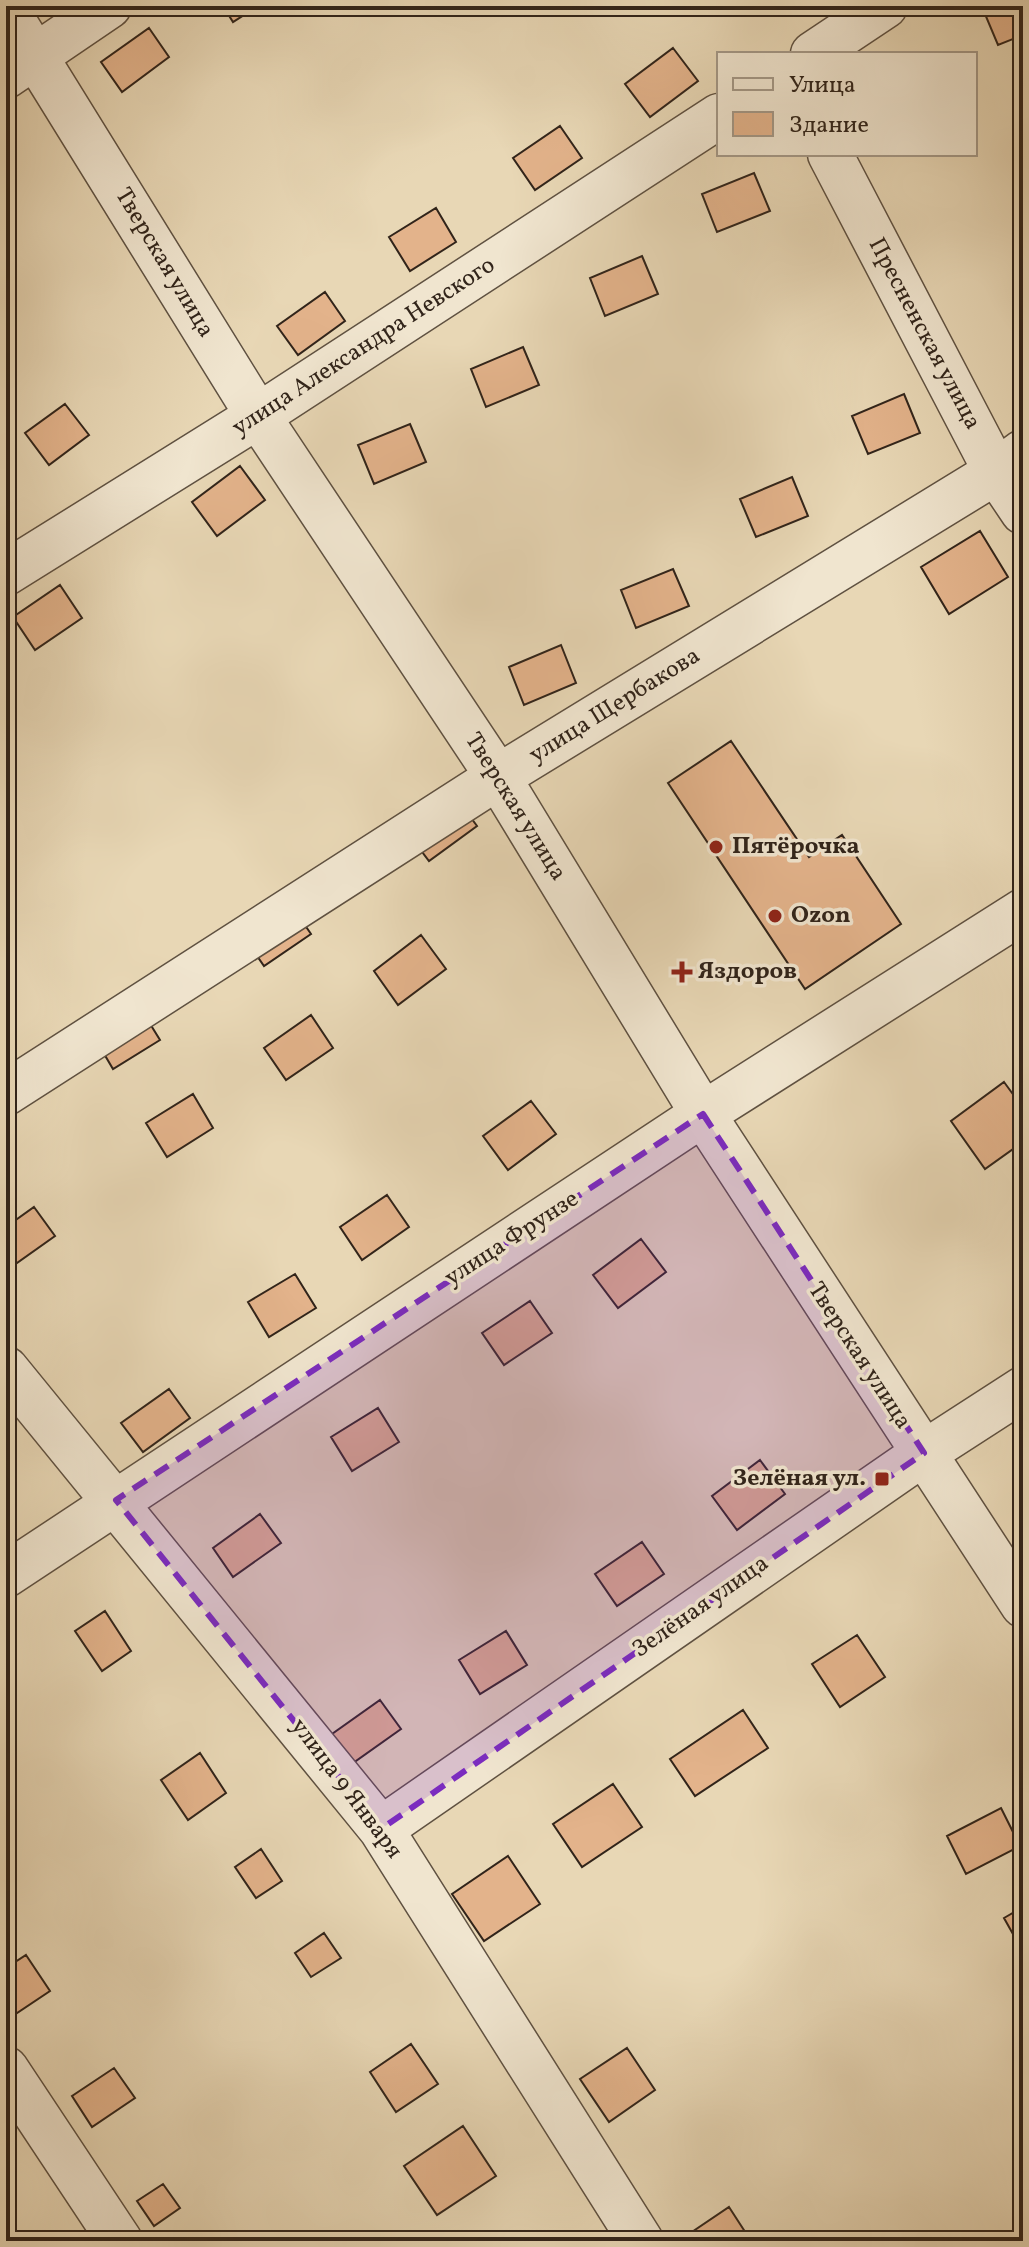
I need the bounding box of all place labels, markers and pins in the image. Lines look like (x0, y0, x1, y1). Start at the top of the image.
place label: Пятёрочка (732, 830, 860, 864)
marker: Пятёрочка (707, 838, 725, 856)
place label: Ozon (791, 899, 851, 933)
marker: Ozon (766, 907, 784, 925)
place label: Яздоров (698, 955, 797, 989)
marker: Яздоров (673, 963, 691, 981)
place label: Зелёная ул. (733, 1462, 866, 1496)
marker: Зелёная ул. (873, 1470, 891, 1488)

